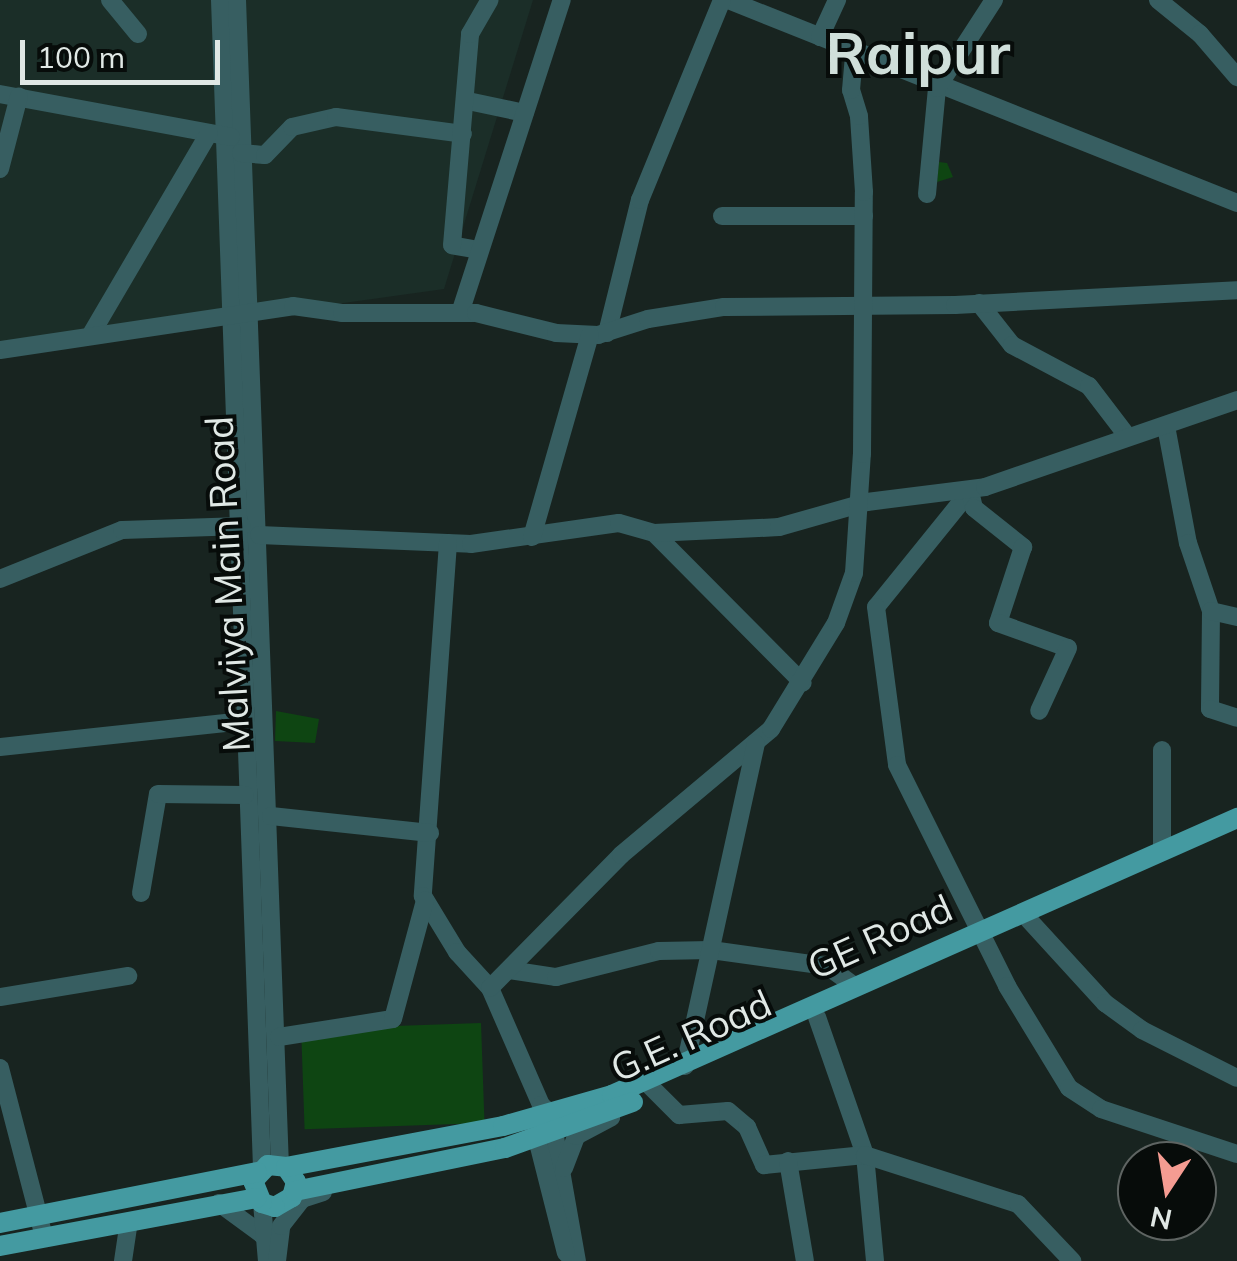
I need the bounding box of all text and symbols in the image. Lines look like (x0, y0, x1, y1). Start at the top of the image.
district label: Raipur (826, 18, 1010, 88)
scale bar (25, 20, 225, 82)
text: 100 m (37, 38, 125, 76)
street label: Malviya Main Road (196, 415, 260, 753)
street label: GE Road (801, 885, 959, 989)
street label: G.E. Road (604, 980, 778, 1092)
north arrow (1117, 1141, 1217, 1241)
text: N (1147, 1200, 1175, 1238)

